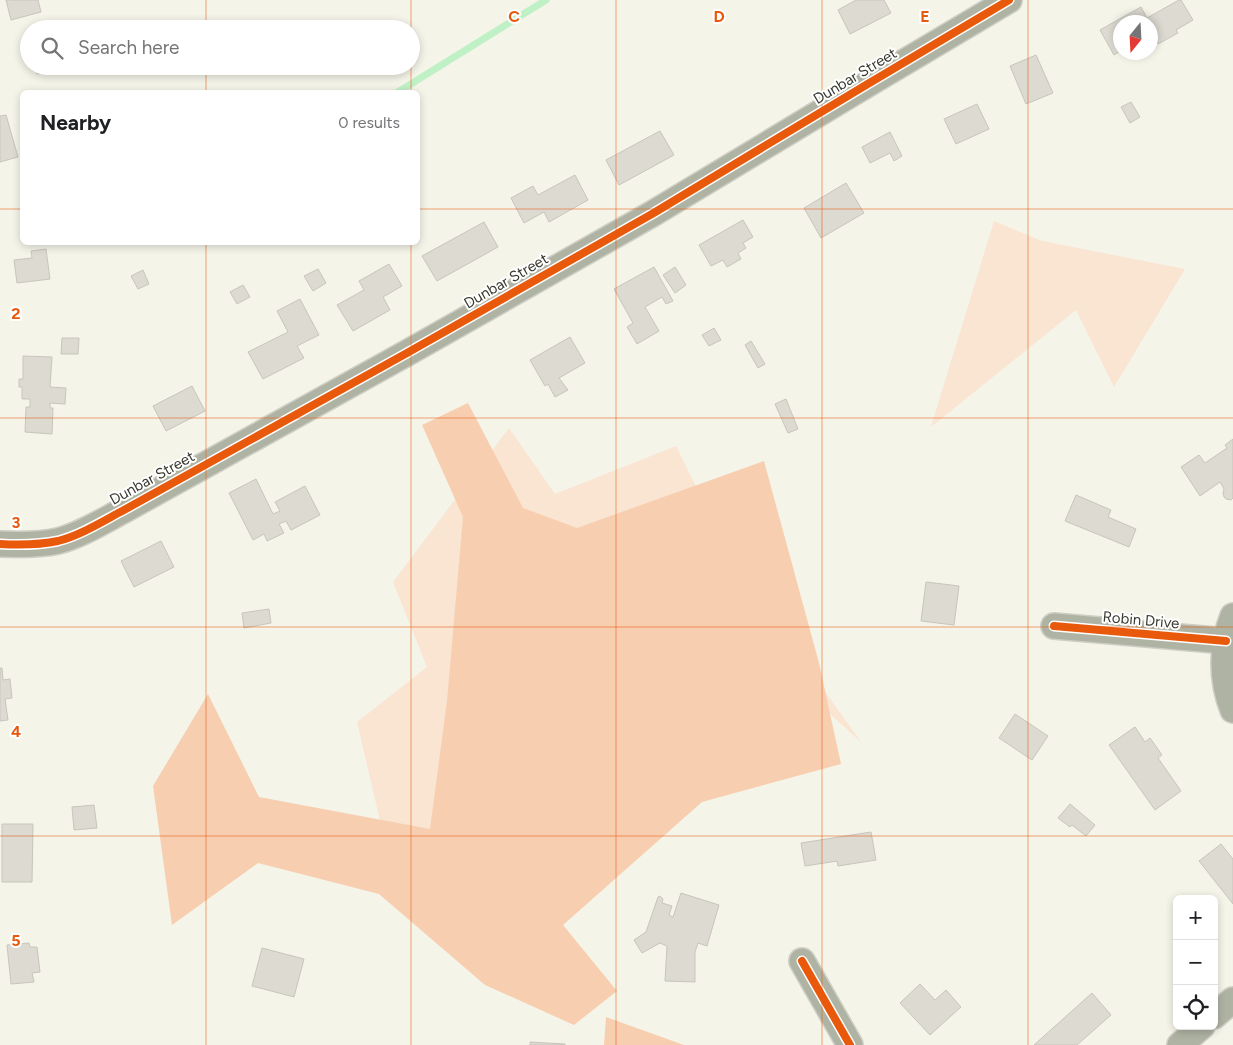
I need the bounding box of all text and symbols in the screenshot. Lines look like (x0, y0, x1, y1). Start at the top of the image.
text: C (508, 7, 520, 26)
text: D (713, 7, 725, 26)
text: E (920, 7, 930, 26)
north arrow (1113, 15, 1158, 60)
search box (20, 20, 420, 75)
icon: search (38, 34, 66, 62)
text: Search here (78, 36, 180, 59)
street label: Dunbar Street (810, 44, 900, 108)
text: Nearby (40, 110, 111, 135)
text: 0 results (338, 113, 400, 132)
street label: Dunbar Street (461, 249, 552, 312)
text: 2 (11, 304, 21, 323)
street label: Dunbar Street (106, 447, 198, 509)
text: 3 (12, 513, 21, 532)
street label: Robin Drive (1102, 608, 1180, 632)
text: 4 (11, 722, 21, 741)
map controls (1173, 895, 1218, 1030)
button: + (1173, 895, 1218, 940)
text: 5 (11, 931, 21, 950)
button: − (1173, 940, 1218, 985)
button: locate (1173, 985, 1218, 1030)

